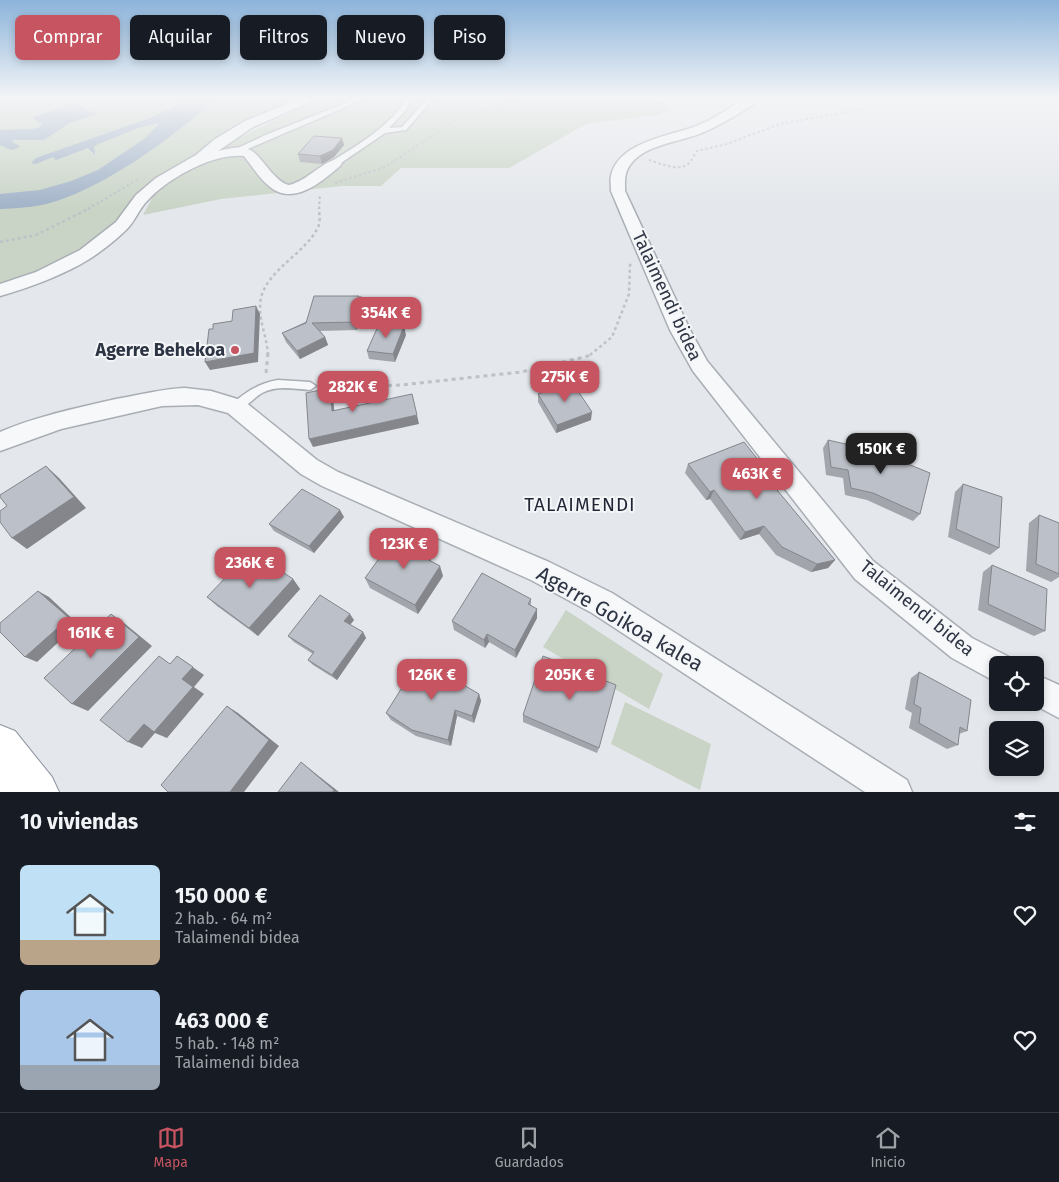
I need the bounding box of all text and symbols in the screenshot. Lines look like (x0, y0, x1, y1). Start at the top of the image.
chip: Comprar (15, 15, 120, 60)
chip: Alquilar (130, 15, 230, 60)
chip: Filtros (240, 15, 327, 60)
chip: Nuevo (337, 15, 424, 60)
chip: Piso (434, 15, 505, 60)
street label: Talaimendi bidea (627, 228, 707, 364)
pin: 354K € (345, 296, 427, 339)
text: 354K € (361, 303, 411, 322)
place label: Agerre Behekoa (95, 339, 225, 361)
marker: Agerre Behekoa (229, 344, 241, 356)
pin: 275K € (524, 360, 606, 403)
text: 275K € (541, 367, 589, 386)
pin: 282K € (312, 370, 394, 413)
text: 282K € (328, 377, 378, 396)
pin: 150K € (840, 432, 922, 475)
text: 150K € (857, 439, 905, 458)
pin: 463K € (716, 458, 798, 500)
text: 463K € (732, 464, 782, 483)
district label: TALAIMENDI (524, 493, 636, 516)
pin: 123K € (363, 528, 445, 570)
text: 123K € (380, 534, 428, 553)
pin: 236K € (209, 546, 291, 589)
text: 236K € (226, 553, 274, 572)
street label: Talaimendi bidea (856, 555, 978, 661)
street label: Agerre Goikoa kalea (532, 561, 708, 677)
pin: 161K € (50, 616, 132, 659)
text: 161K € (68, 623, 114, 642)
map controls (989, 656, 1044, 776)
button: locate (989, 656, 1044, 711)
pin: 126K € (391, 658, 473, 701)
pin: 205K € (529, 658, 611, 701)
text: 126K € (408, 665, 456, 684)
text: 205K € (545, 665, 595, 684)
button: layers (989, 721, 1044, 776)
icon: filters (1011, 808, 1039, 836)
text: 10 viviendas (20, 809, 138, 835)
text: 150 000 € (175, 883, 268, 909)
icon: home (60, 885, 120, 945)
icon: heart (1011, 901, 1039, 929)
text: 2 hab. · 64 m² (175, 909, 272, 928)
text: Talaimendi bidea (175, 928, 300, 947)
text: 463 000 € (175, 1008, 269, 1034)
icon: home (60, 1010, 120, 1070)
icon: heart (1011, 1026, 1039, 1054)
text: 5 hab. · 148 m² (175, 1034, 279, 1053)
text: Talaimendi bidea (175, 1053, 300, 1072)
tab: Mapa (153, 1124, 188, 1171)
tab: Guardados (495, 1124, 563, 1171)
tab: Inicio (870, 1124, 906, 1171)

